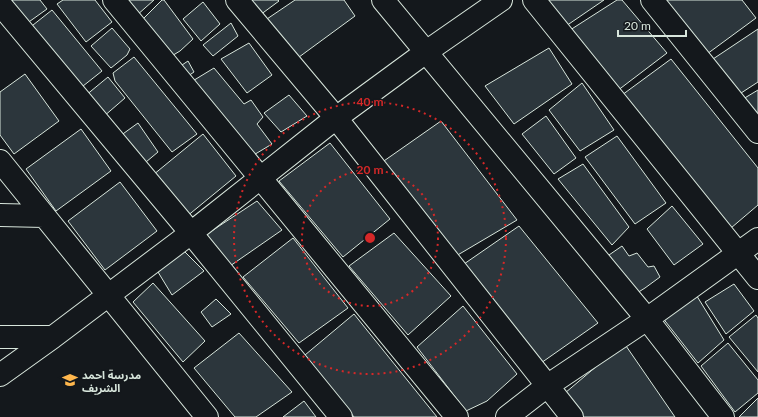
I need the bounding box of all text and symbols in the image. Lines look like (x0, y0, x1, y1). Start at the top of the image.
scale bar (618, 12, 686, 38)
text: 20 m (624, 18, 651, 33)
text: 40 m (357, 94, 383, 109)
text: 20 m (357, 162, 383, 177)
centre of rings (363, 231, 377, 245)
place label: مدرسة احمد الشريف (82, 368, 141, 395)
school or university icon: مدرسة احمد الشريف (61, 371, 79, 389)

